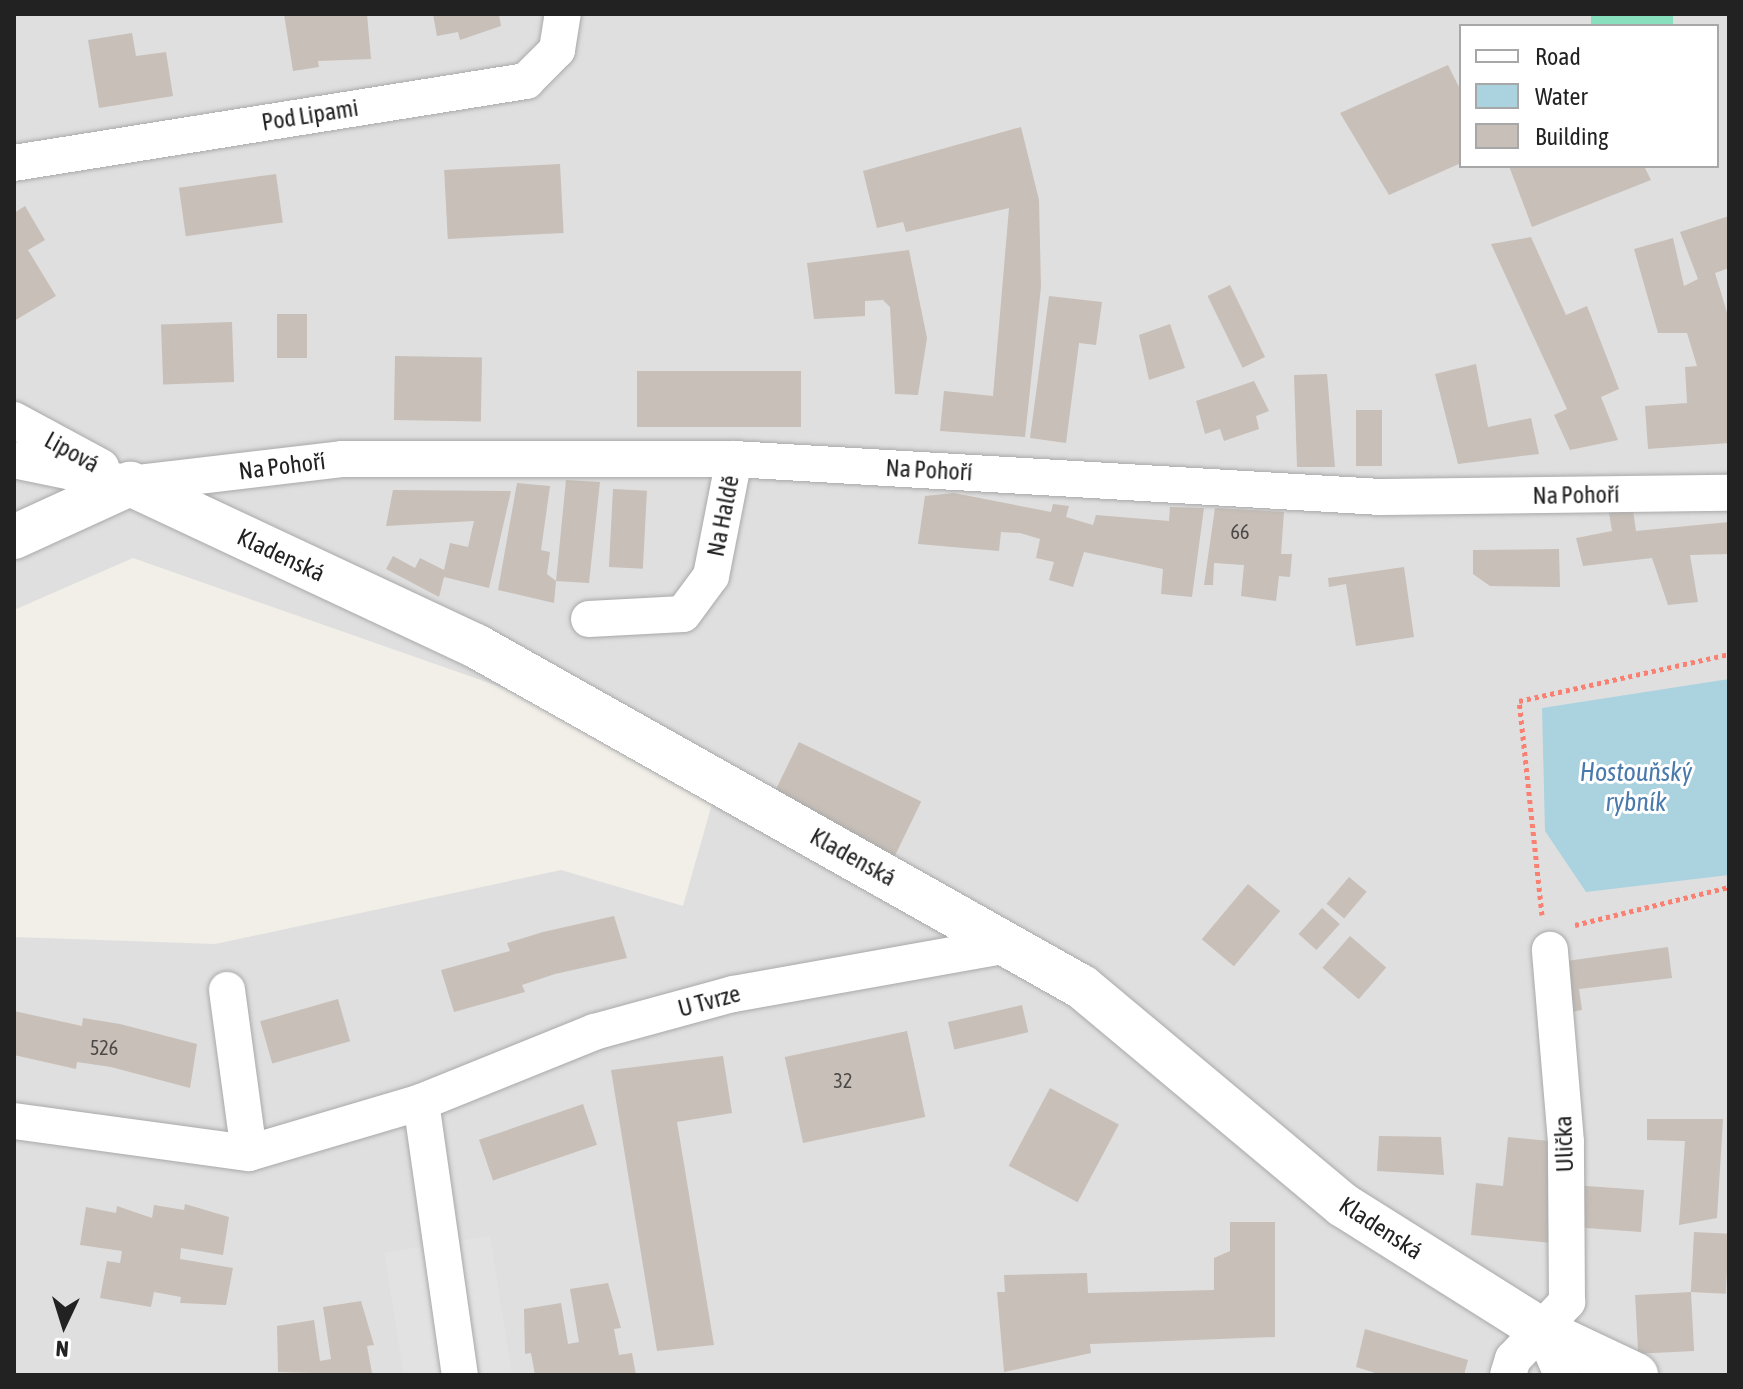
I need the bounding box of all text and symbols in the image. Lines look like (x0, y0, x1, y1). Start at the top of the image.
legend (1459, 24, 1719, 168)
text: Road (1535, 43, 1581, 70)
text: Water (1535, 83, 1588, 110)
street label: Pod Lipami (260, 93, 360, 137)
text: Building (1535, 123, 1608, 150)
street label: Lipová (40, 425, 104, 479)
street label: Na Pohoří (237, 446, 327, 486)
street label: Na Pohoří (885, 453, 973, 487)
street label: Na Haldě (701, 473, 745, 559)
street label: Na Pohoří (1532, 480, 1620, 510)
house number: 66 (1231, 519, 1249, 543)
street label: Kladenská (233, 522, 329, 588)
water label: Hostouňský rybník (1580, 757, 1692, 818)
street label: Kladenská (805, 822, 901, 892)
street label: U Tvrze (675, 979, 743, 1023)
house number: 526 (90, 1035, 118, 1059)
house number: 32 (834, 1068, 852, 1092)
street label: Ulička (1549, 1115, 1579, 1173)
street label: Kladenská (1334, 1190, 1428, 1266)
north arrow (24, 1285, 104, 1365)
text: N (55, 1336, 70, 1362)

